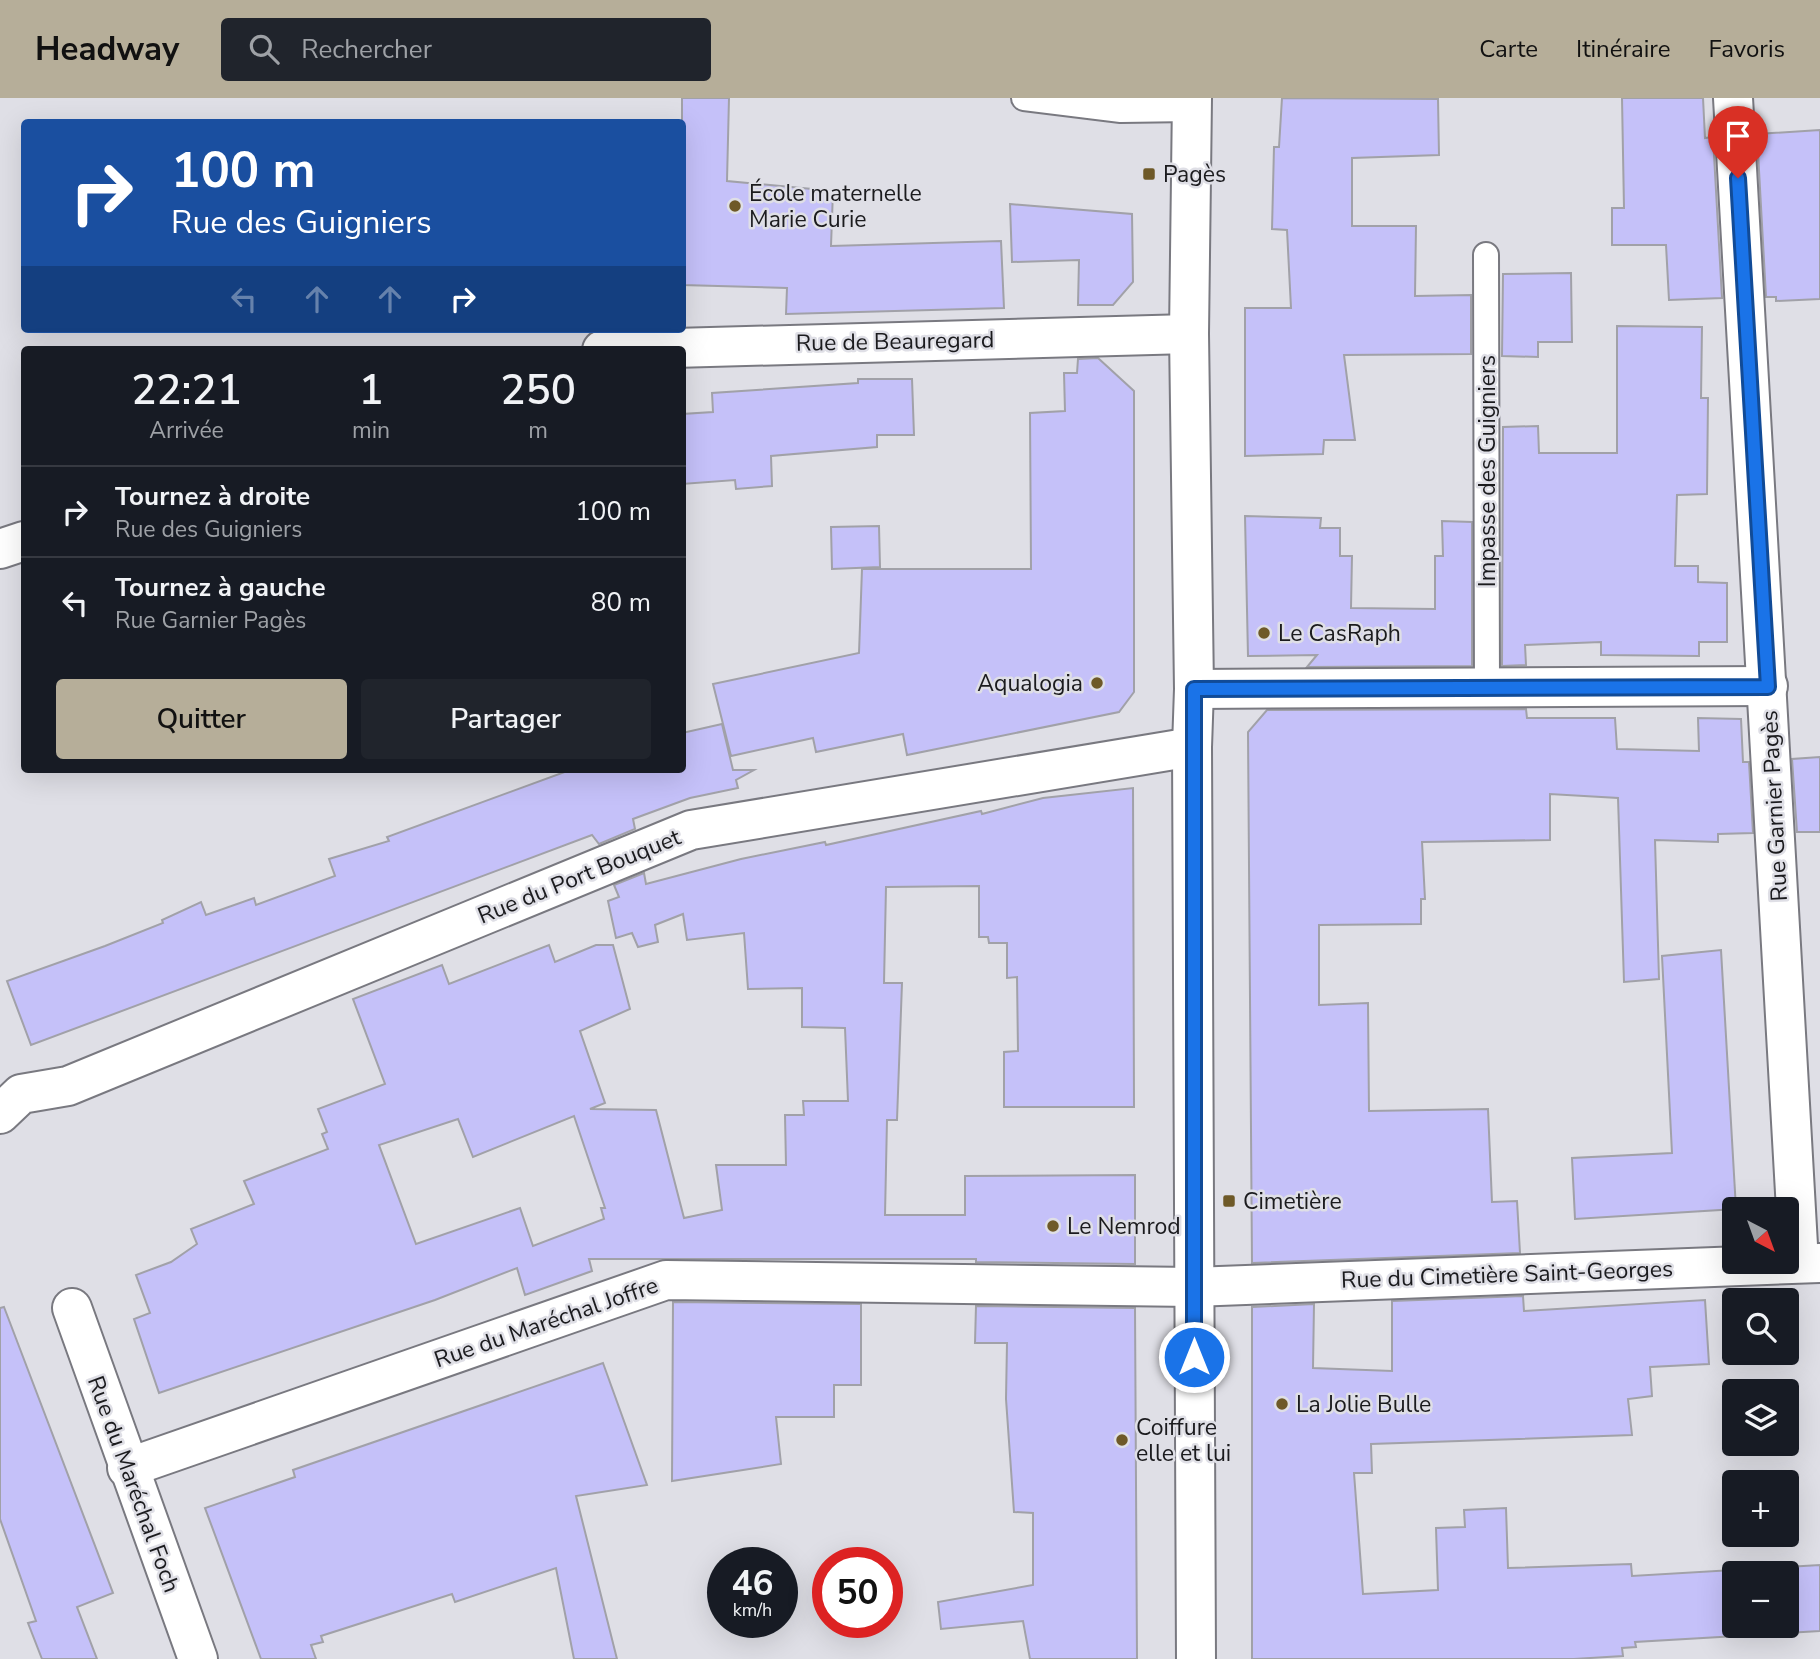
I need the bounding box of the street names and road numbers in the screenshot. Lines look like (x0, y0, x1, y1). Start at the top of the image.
street label: Rue de Beauregard (796, 324, 994, 359)
street label: Impasse des Guigniers (1472, 355, 1503, 587)
street label: Rue Garnier Pagès (1754, 710, 1795, 902)
street label: Rue du Port Bouquet (473, 821, 686, 931)
street label: Rue du Cimetière Saint-Georges (1341, 1253, 1674, 1296)
street label: Rue du Maréchal Joffre (430, 1270, 662, 1375)
street label: Rue du Maréchal Foch (80, 1372, 187, 1597)

